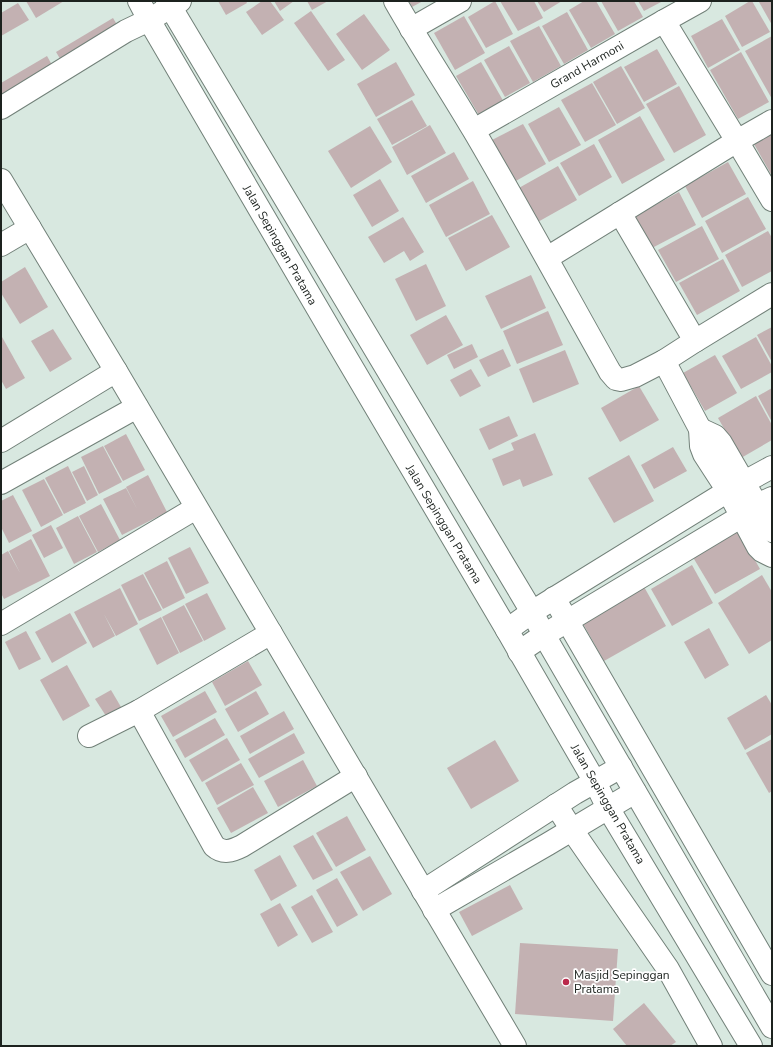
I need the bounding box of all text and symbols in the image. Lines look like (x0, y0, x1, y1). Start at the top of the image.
street label: Grand Harmoni (547, 37, 627, 93)
street label: Jalan Sepinggan Pratama (239, 181, 321, 308)
street label: Jalan Sepinggan Pratama (402, 461, 486, 586)
street label: Jalan Sepinggan Pratama (567, 740, 649, 867)
place label: Masjid Sepinggan Pratama (574, 967, 670, 997)
marker: Masjid Sepinggan Pratama (561, 977, 571, 987)

